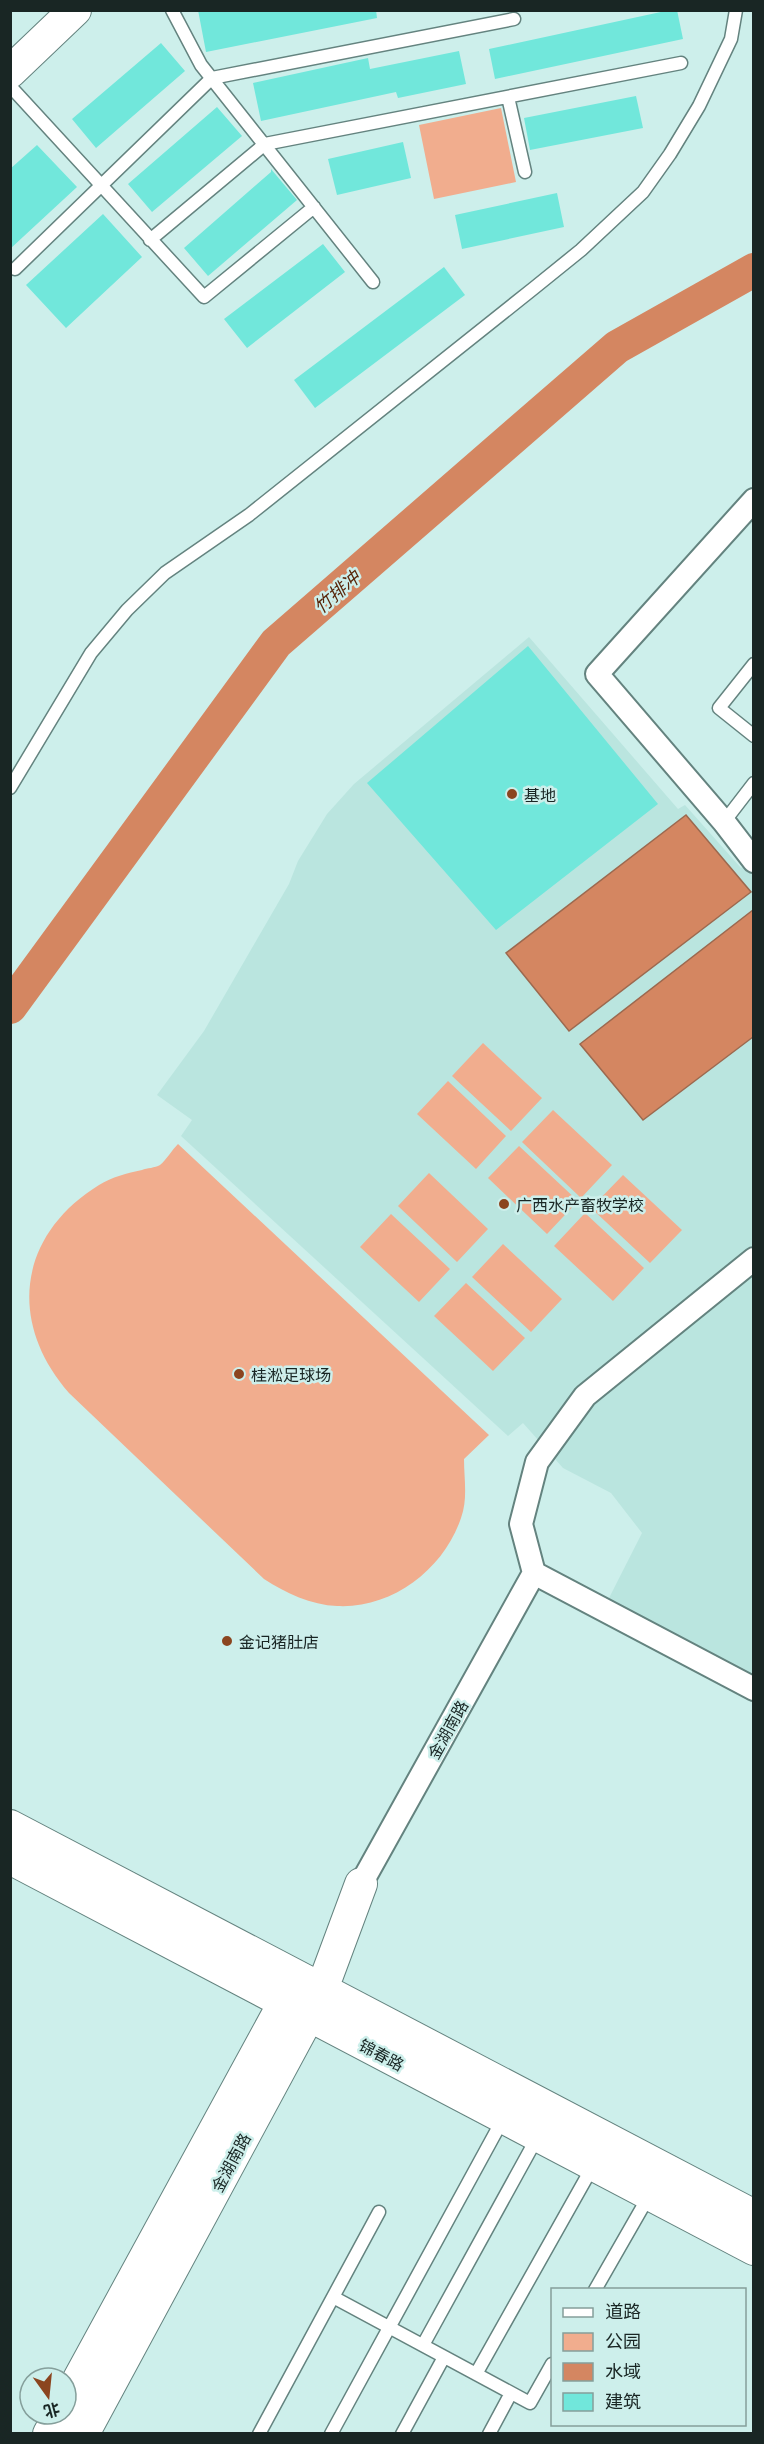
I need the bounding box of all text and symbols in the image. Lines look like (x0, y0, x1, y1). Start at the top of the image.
water label: 竹排冲 (307, 562, 366, 619)
place label: 基地 (524, 782, 556, 806)
marker: 基地 (505, 787, 519, 801)
place label: 广西水产畜牧学校 (516, 1192, 644, 1216)
marker: 广西水产畜牧学校 (497, 1197, 511, 1211)
place label: 桂淞足球场 (251, 1362, 331, 1386)
marker: 桂淞足球场 (232, 1367, 246, 1381)
place label: 金记猪肚店 (239, 1629, 319, 1653)
marker: 金记猪肚店 (220, 1634, 234, 1648)
street label: 金湖南路 (421, 1695, 473, 1763)
street label: 锦春路 (355, 2032, 409, 2076)
street label: 金湖南路 (204, 2128, 256, 2196)
legend (551, 2288, 746, 2426)
text: 道路 (605, 2297, 641, 2323)
text: 公园 (605, 2327, 641, 2353)
text: 水域 (605, 2357, 641, 2383)
north arrow (18, 2366, 78, 2426)
text: 建筑 (605, 2387, 641, 2413)
text: 北 (41, 2398, 63, 2425)

